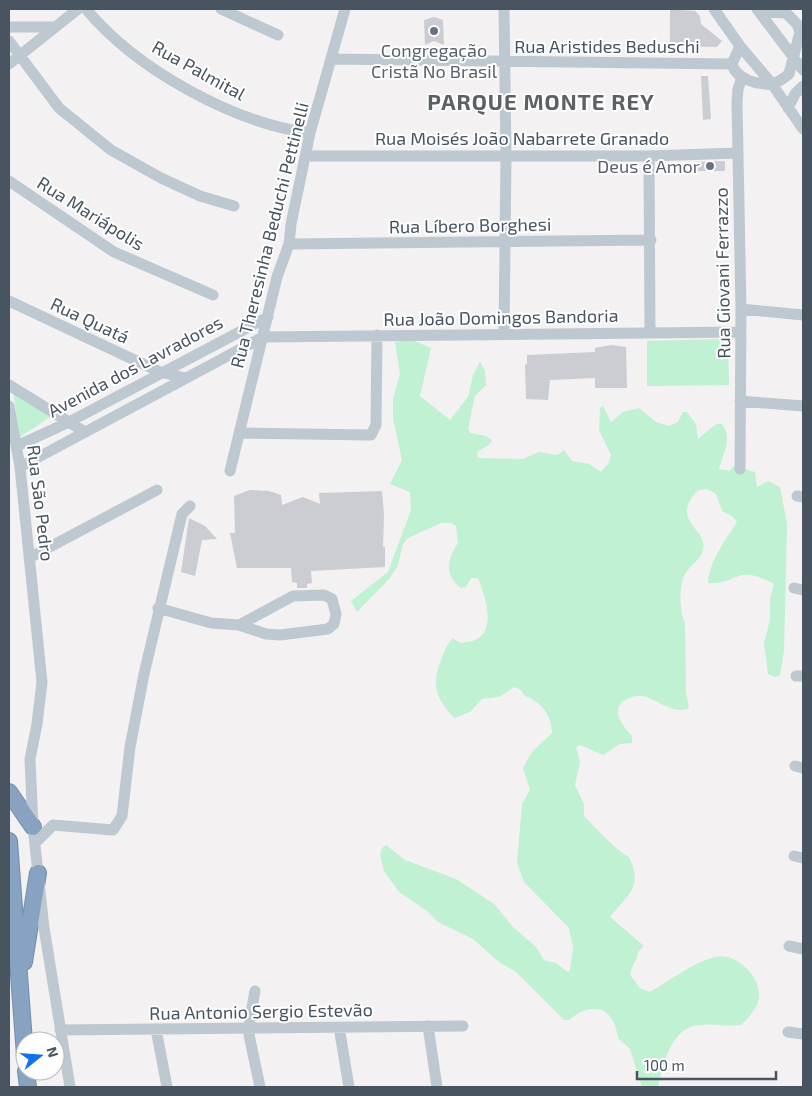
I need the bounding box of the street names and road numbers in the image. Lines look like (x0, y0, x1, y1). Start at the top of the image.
street label: Rua Palmital (148, 35, 250, 105)
street label: Rua Aristides Beduschi (514, 35, 700, 57)
street label: Rua Theresinha Beduchi Pettinelli (225, 100, 313, 370)
street label: Rua Moisés João Nabarrete Granado (375, 127, 669, 149)
street label: Rua Mariápolis (33, 171, 149, 255)
street label: Rua Giovani Ferrazzo (710, 187, 734, 359)
street label: Rua Líbero Borghesi (389, 213, 551, 237)
street label: Rua Quatá (47, 292, 133, 348)
street label: Rua João Domingos Bandoria (383, 304, 619, 330)
street label: Avenida dos Lavradores (44, 311, 226, 421)
street label: Rua São Pedro (23, 443, 59, 563)
street label: Rua Antonio Sergio Estevão (149, 998, 373, 1024)

